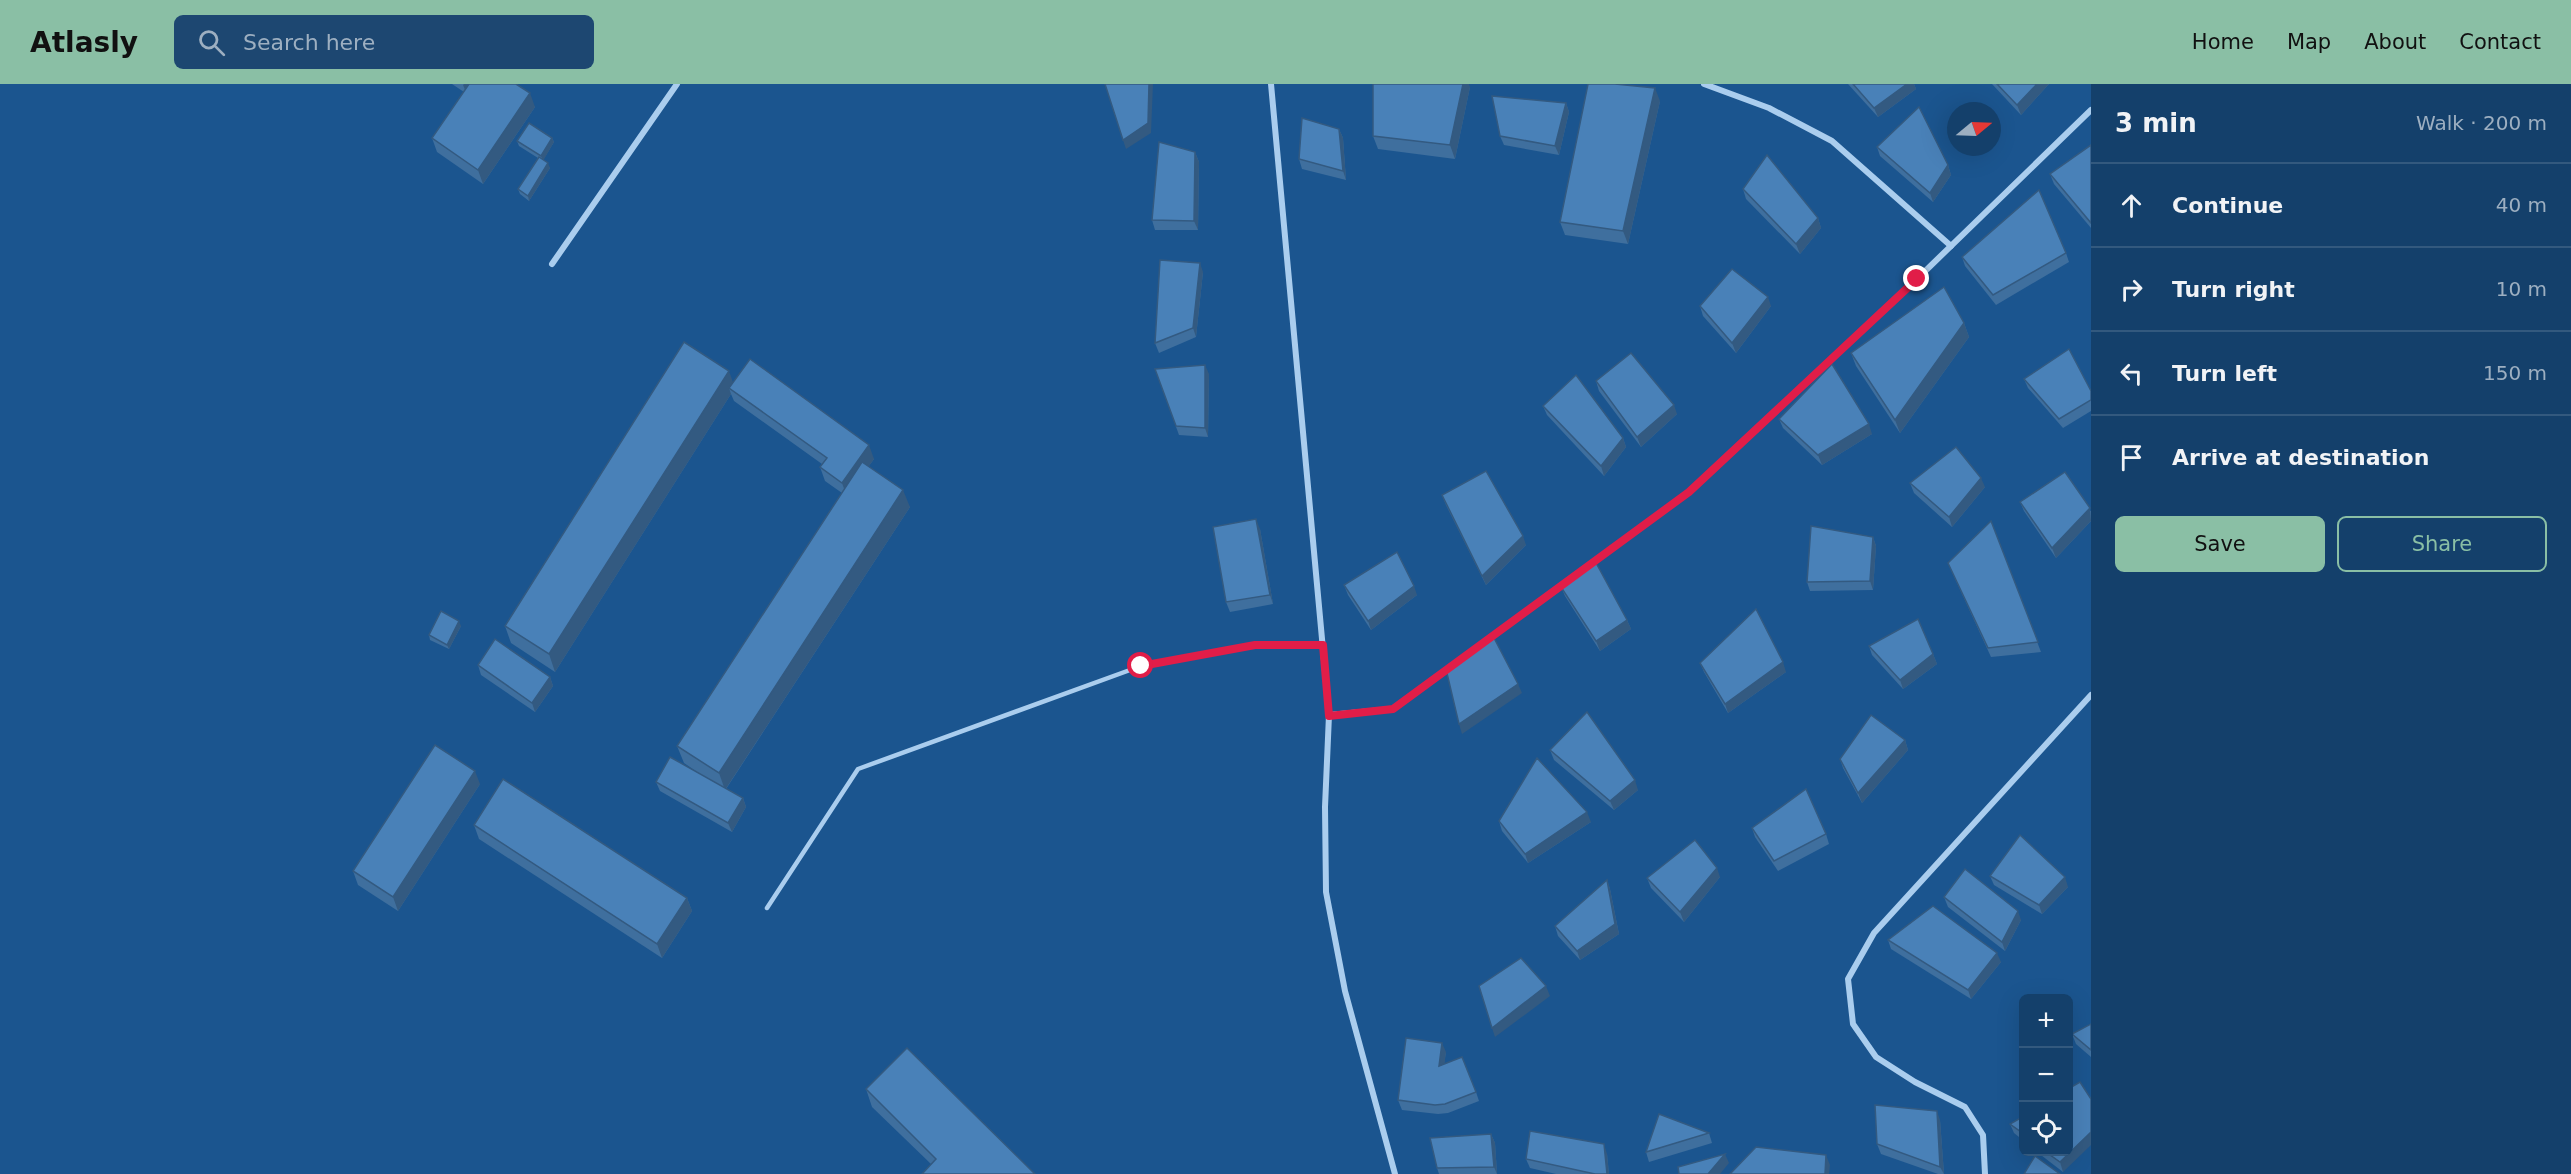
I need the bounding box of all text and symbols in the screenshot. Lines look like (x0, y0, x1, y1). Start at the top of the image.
search box (174, 15, 594, 69)
text: Atlasly (30, 26, 138, 59)
icon: search (195, 26, 228, 59)
text: Search here (243, 30, 375, 55)
text: Home (2192, 30, 2254, 54)
text: Map (2287, 30, 2331, 54)
text: About (2364, 30, 2426, 54)
text: Contact (2459, 30, 2541, 54)
north arrow (1947, 102, 2001, 156)
text: 3 min (2115, 108, 2197, 138)
text: Walk · 200 m (2416, 111, 2547, 135)
icon: ahead (2115, 189, 2148, 222)
text: Continue (2172, 193, 2283, 218)
text: 40 m (2496, 193, 2547, 217)
route end (1903, 265, 1929, 291)
icon: right (2115, 273, 2148, 306)
text: Turn right (2172, 277, 2295, 302)
text: 10 m (2496, 277, 2547, 301)
icon: left (2115, 357, 2148, 390)
text: Turn left (2172, 361, 2277, 386)
text: 150 m (2483, 361, 2547, 385)
icon: arrive (2115, 441, 2148, 474)
text: Arrive at destination (2172, 445, 2429, 470)
button: Save (2115, 516, 2325, 572)
button: Share (2337, 516, 2547, 572)
route start (1127, 652, 1153, 678)
map controls (2019, 994, 2073, 1156)
button: + (2019, 994, 2073, 1048)
button: − (2019, 1048, 2073, 1102)
button: locate (2019, 1102, 2073, 1156)

